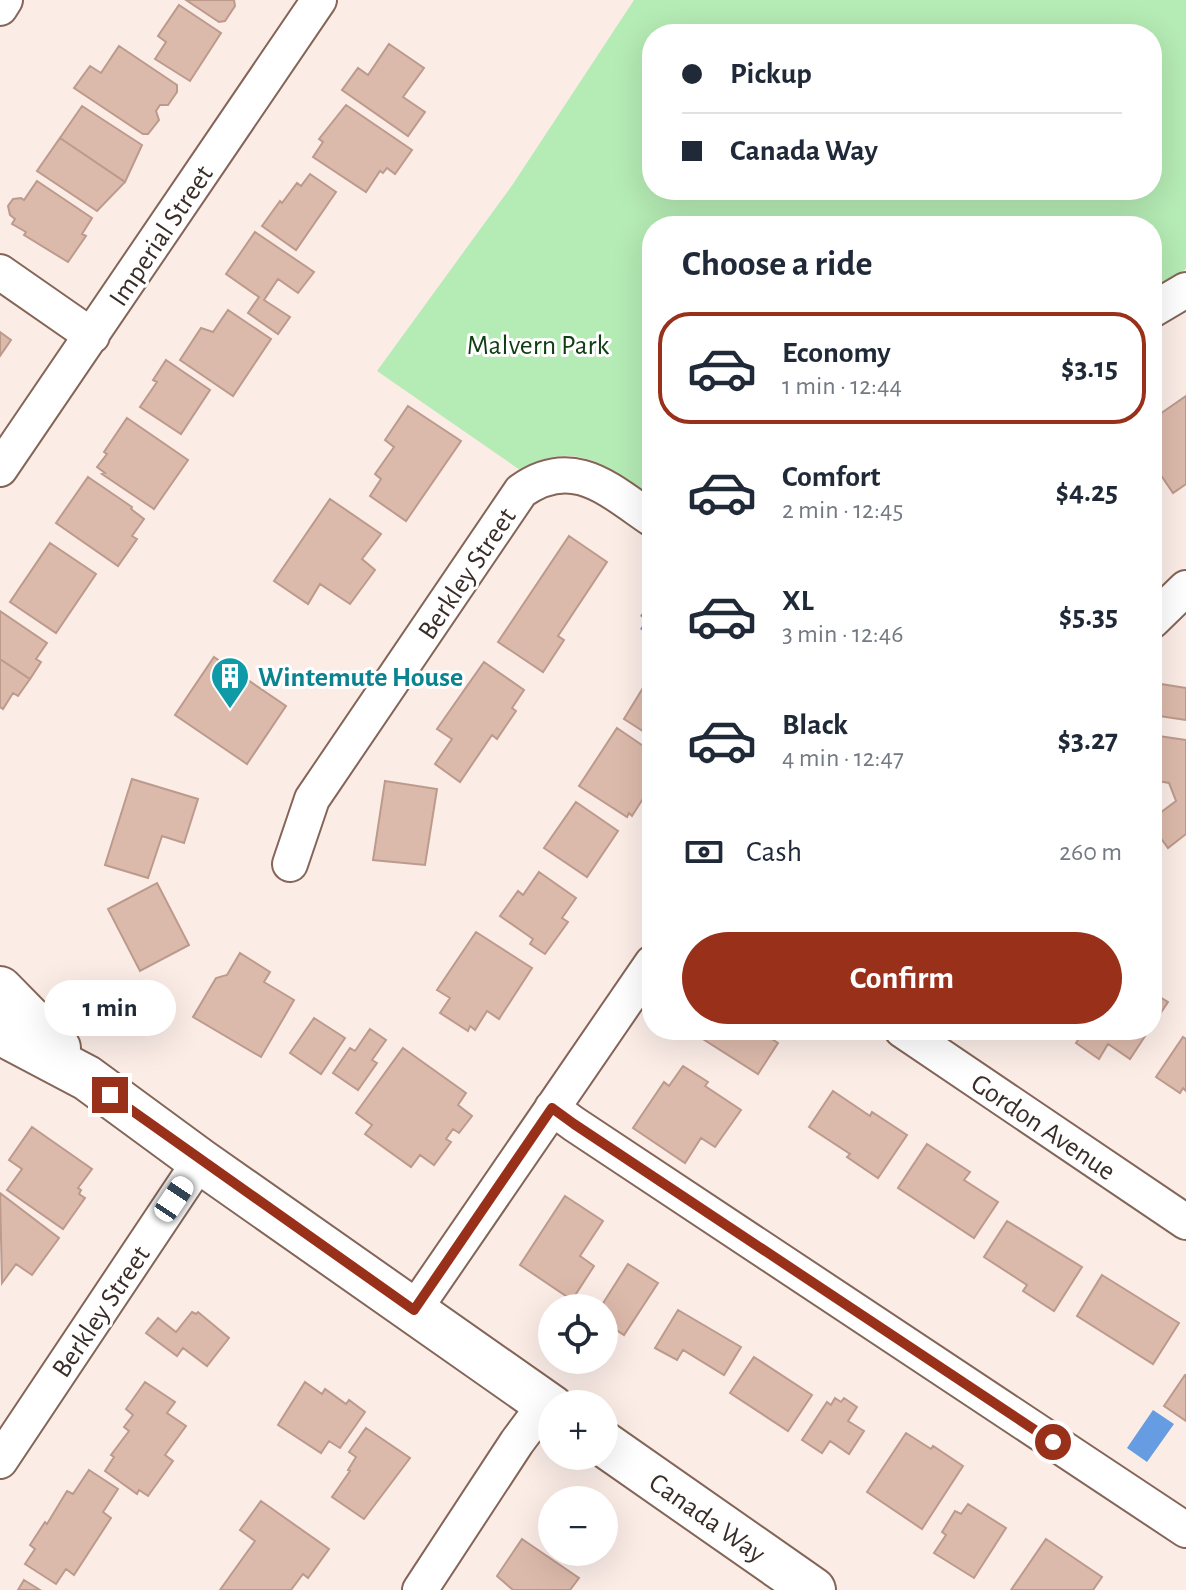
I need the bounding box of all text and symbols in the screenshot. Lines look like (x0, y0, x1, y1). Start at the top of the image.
text: Pickup (730, 59, 812, 89)
text: Canada Way (730, 136, 878, 166)
street label: Imperial Street (104, 161, 219, 312)
text: Choose a ride (682, 246, 872, 282)
park label: Malvern Park (467, 332, 609, 360)
icon: car (686, 332, 758, 404)
text: Economy (782, 338, 891, 368)
text: $3.15 (1061, 353, 1118, 383)
text: 1 min · 12:44 (782, 373, 902, 399)
icon: car (686, 456, 758, 528)
text: Comfort (782, 462, 881, 492)
text: $4.25 (1055, 477, 1118, 507)
text: 2 min · 12:45 (782, 497, 903, 523)
street label: Berkley Street (414, 503, 522, 645)
icon: car (686, 580, 758, 652)
text: XL (782, 586, 814, 616)
text: $5.35 (1059, 601, 1118, 631)
text: 3 min · 12:46 (782, 621, 904, 647)
building icon: Wintemute House (209, 655, 251, 710)
place label: Wintemute House (258, 664, 463, 692)
icon: car (686, 704, 758, 776)
text: Black (782, 710, 848, 740)
text: $3.27 (1058, 725, 1118, 755)
text: 4 min · 12:47 (782, 745, 904, 771)
icon: cash (682, 830, 726, 874)
text: Cash (746, 837, 802, 867)
text: 260 m (1059, 839, 1122, 865)
button: Confirm (682, 932, 1122, 1024)
callout: 1 min (44, 979, 176, 1035)
text: 1 min (83, 995, 137, 1021)
street label: Gordon Avenue (966, 1069, 1120, 1186)
route end (92, 1077, 128, 1113)
car (151, 1172, 197, 1226)
street label: Berkley Street (48, 1241, 156, 1383)
map controls (538, 1294, 618, 1566)
button: locate (538, 1294, 618, 1374)
button: + (538, 1390, 618, 1470)
route start (1035, 1424, 1071, 1460)
street label: Canada Way (644, 1469, 770, 1569)
button: − (538, 1486, 618, 1566)

